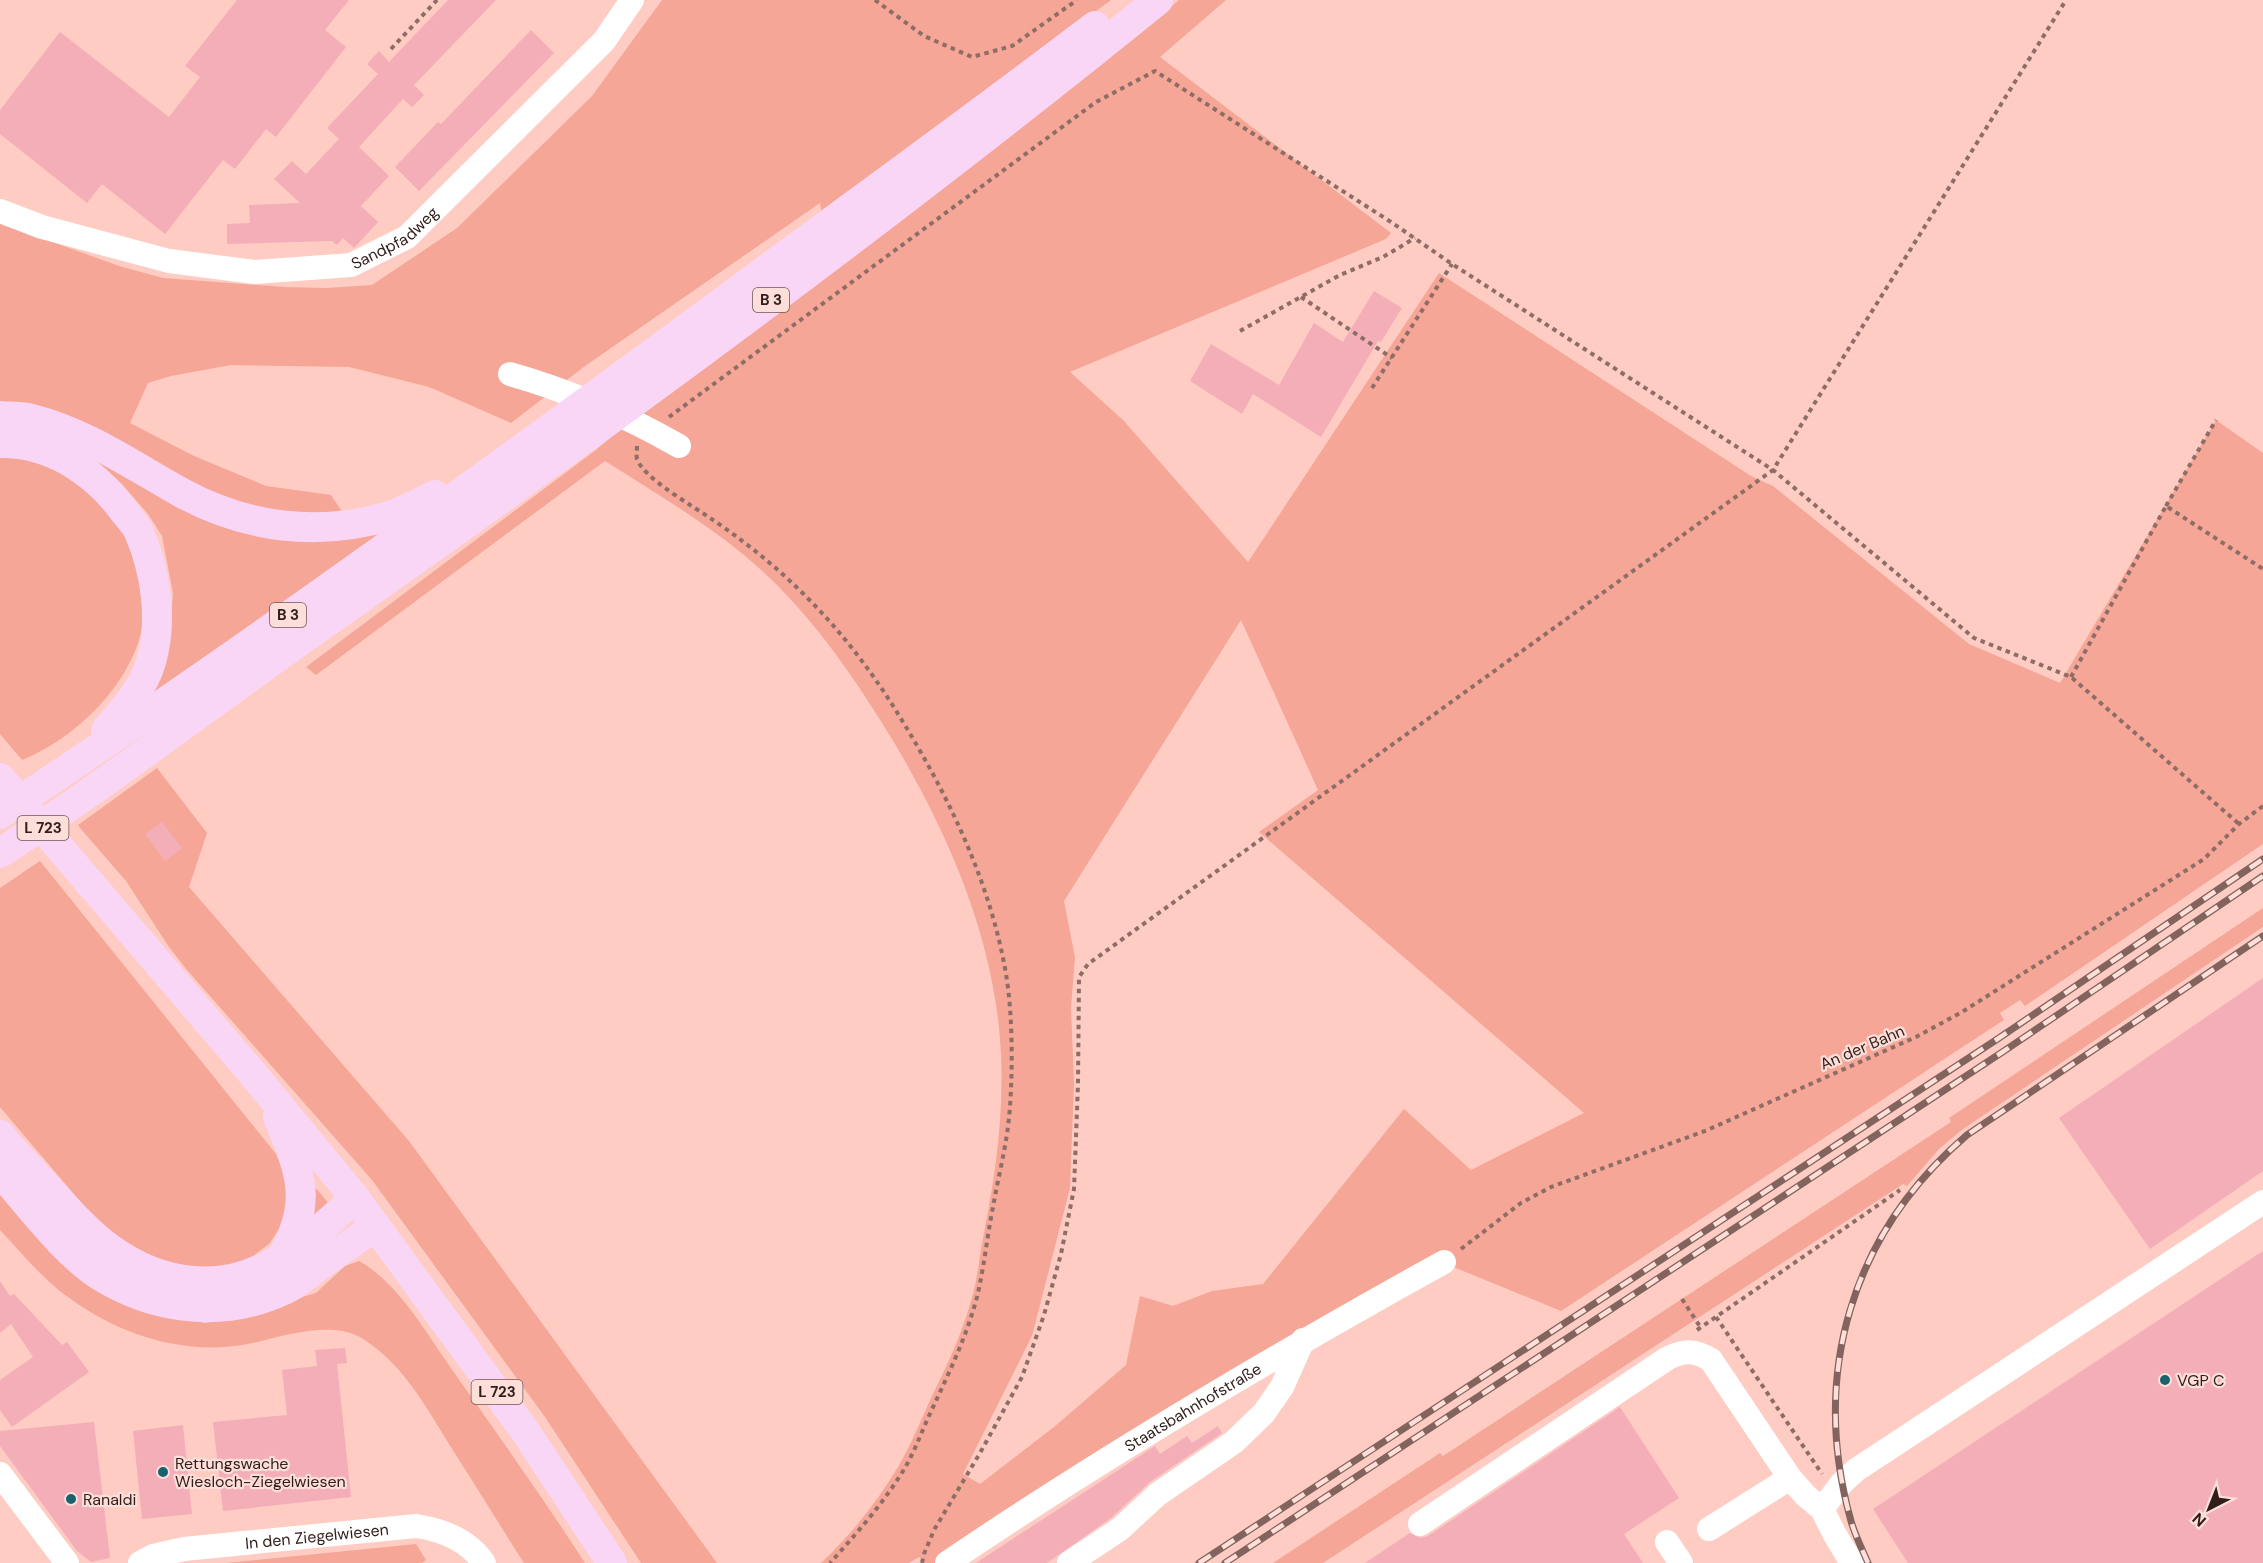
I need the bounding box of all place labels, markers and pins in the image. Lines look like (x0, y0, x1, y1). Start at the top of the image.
place label: VGP C (2177, 1370, 2224, 1391)
marker: VGP C (2158, 1373, 2172, 1387)
place label: Rettungswache Wiesloch-Ziegelwiesen (175, 1453, 346, 1492)
marker: Rettungswache Wiesloch-Ziegelwiesen (156, 1465, 170, 1479)
place label: Ranaldi (83, 1489, 136, 1510)
marker: Ranaldi (64, 1492, 78, 1506)

